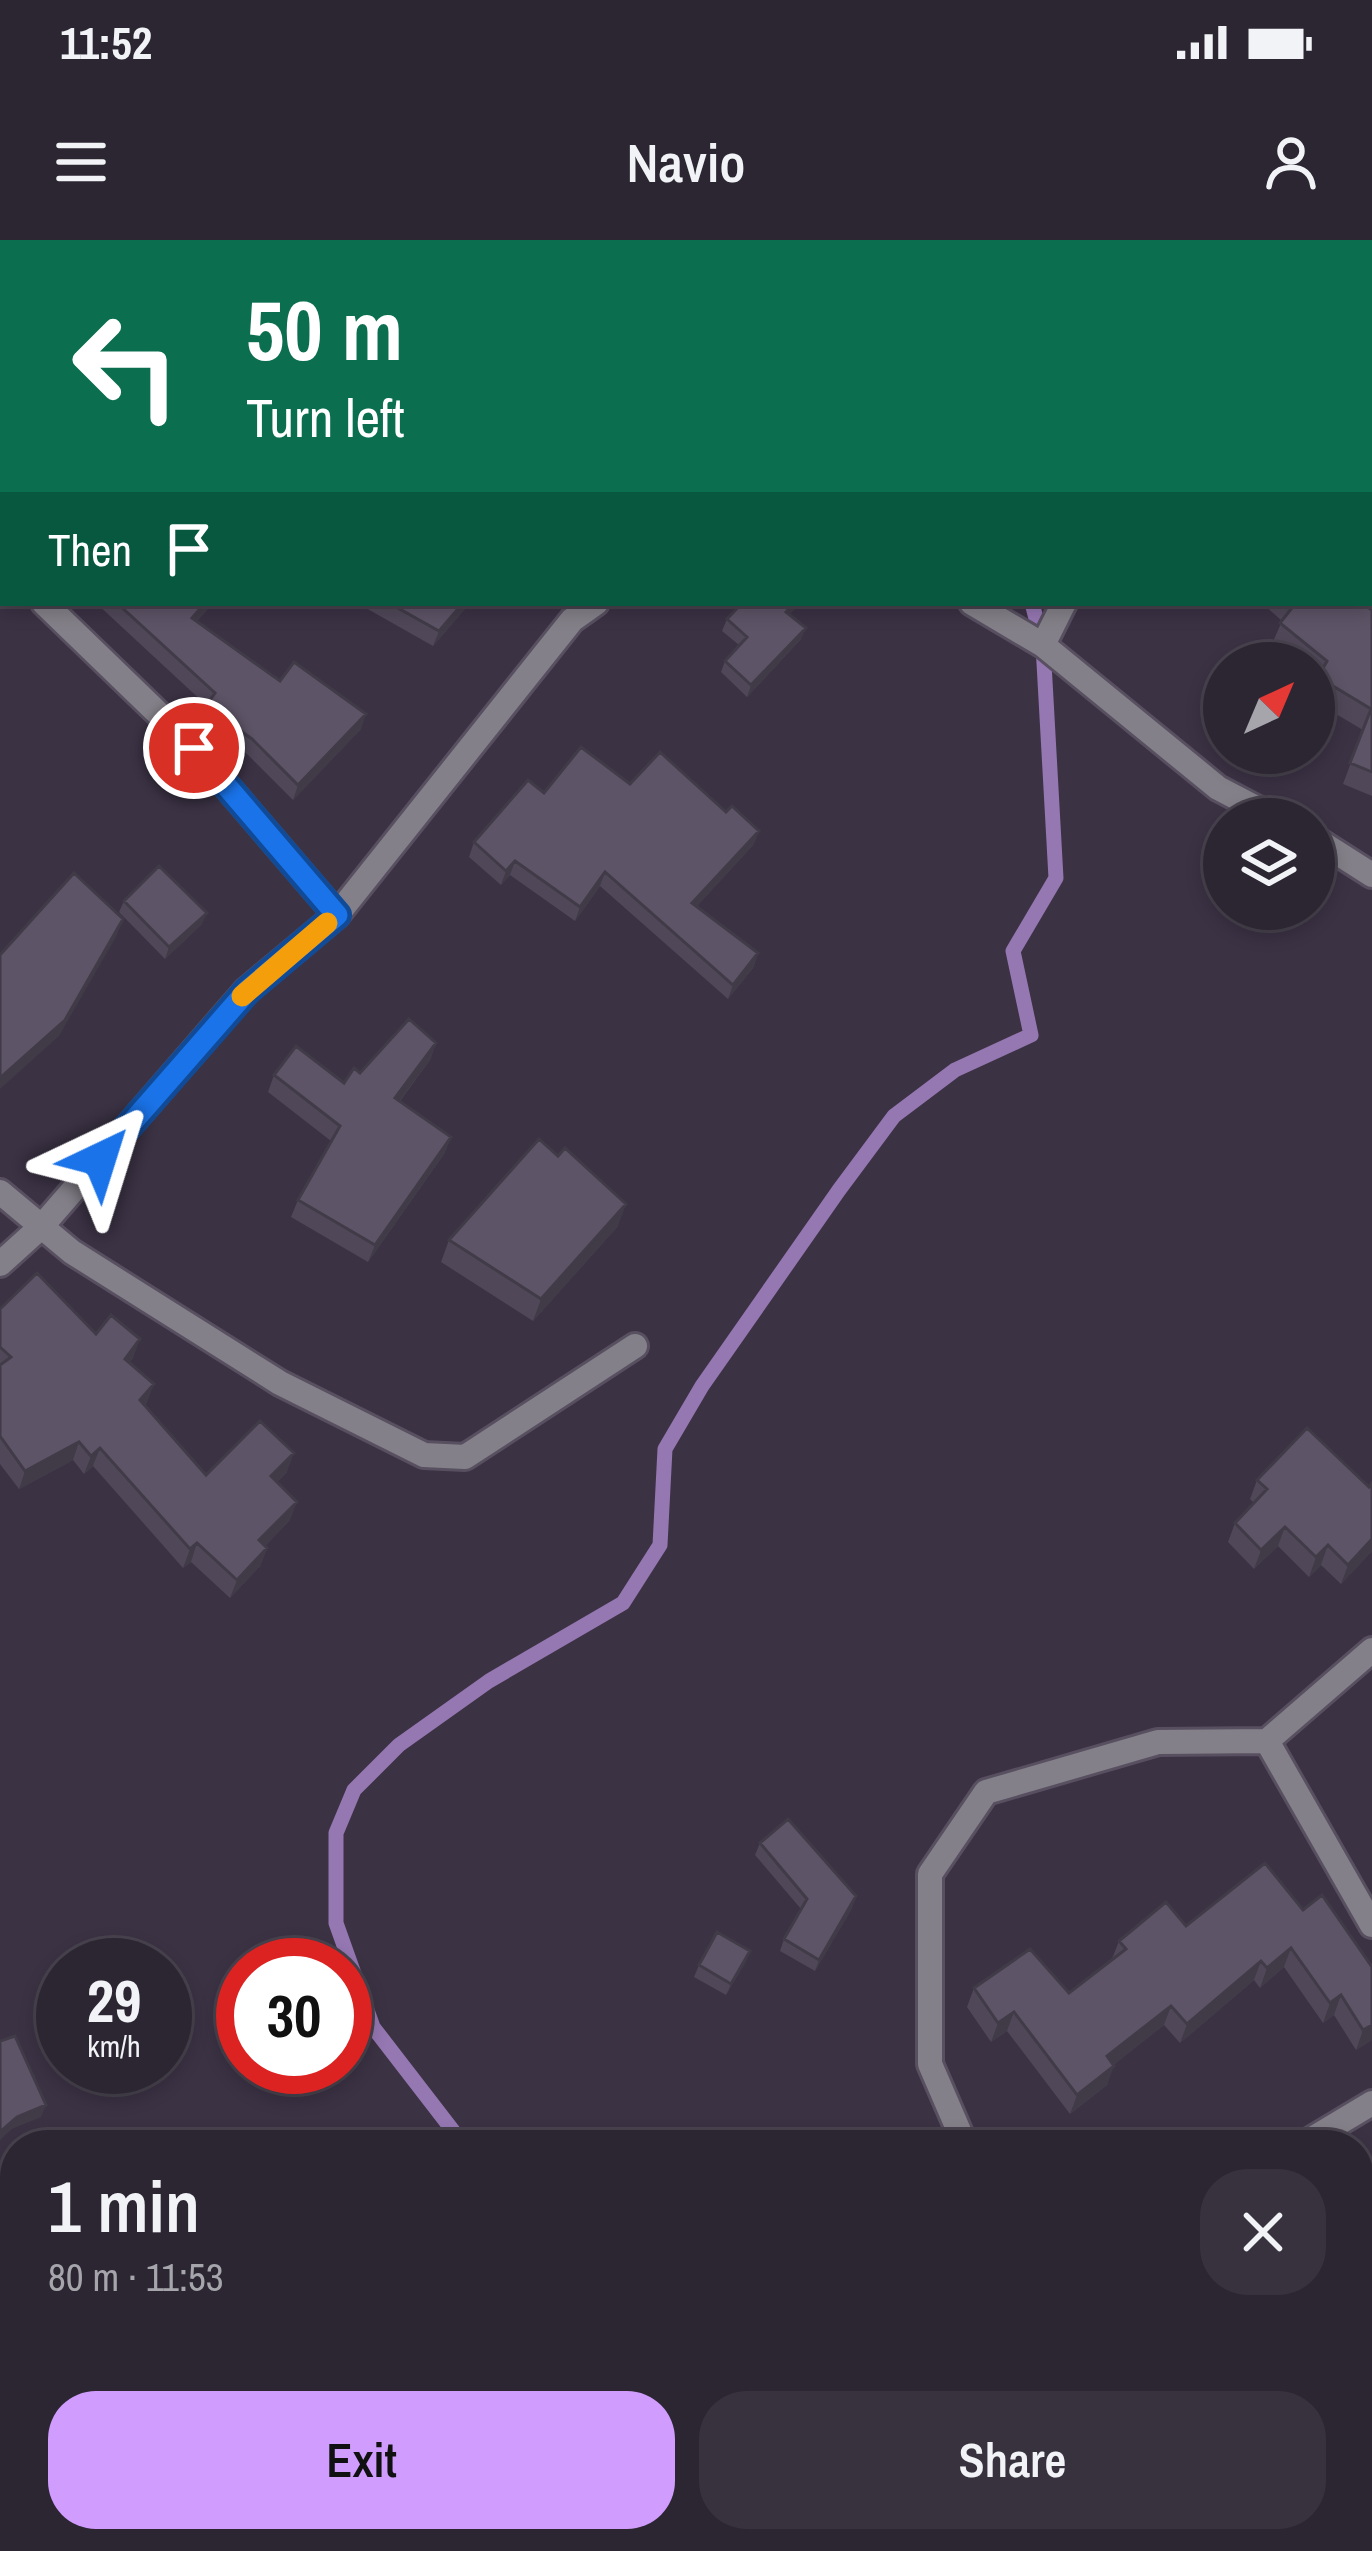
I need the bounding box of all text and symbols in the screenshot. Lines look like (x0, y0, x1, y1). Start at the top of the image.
text: 11:52 (60, 12, 152, 73)
text: Navio (627, 126, 745, 199)
icon: menu (48, 129, 114, 195)
icon: person (1258, 129, 1324, 195)
text: 50 m (246, 273, 403, 386)
icon: left (48, 288, 204, 444)
text: Turn left (246, 381, 405, 454)
icon: arrive (156, 516, 222, 582)
text: Then (48, 519, 132, 580)
north arrow (1203, 642, 1335, 774)
map controls (1203, 642, 1335, 930)
pin (143, 697, 245, 799)
icon: arrive (161, 715, 227, 781)
button: layers (1203, 798, 1335, 930)
position arrow (37, 1096, 163, 1222)
speed limit sign: 30 (216, 1938, 372, 2094)
text: 29 (87, 1960, 141, 2041)
text: km/h (87, 2026, 141, 2066)
text: 1 min (48, 2157, 200, 2254)
button: close (1200, 2169, 1326, 2295)
text: 80 m · 11:53 (48, 2251, 223, 2303)
button: Exit (48, 2391, 675, 2529)
button: Share (699, 2391, 1326, 2529)

